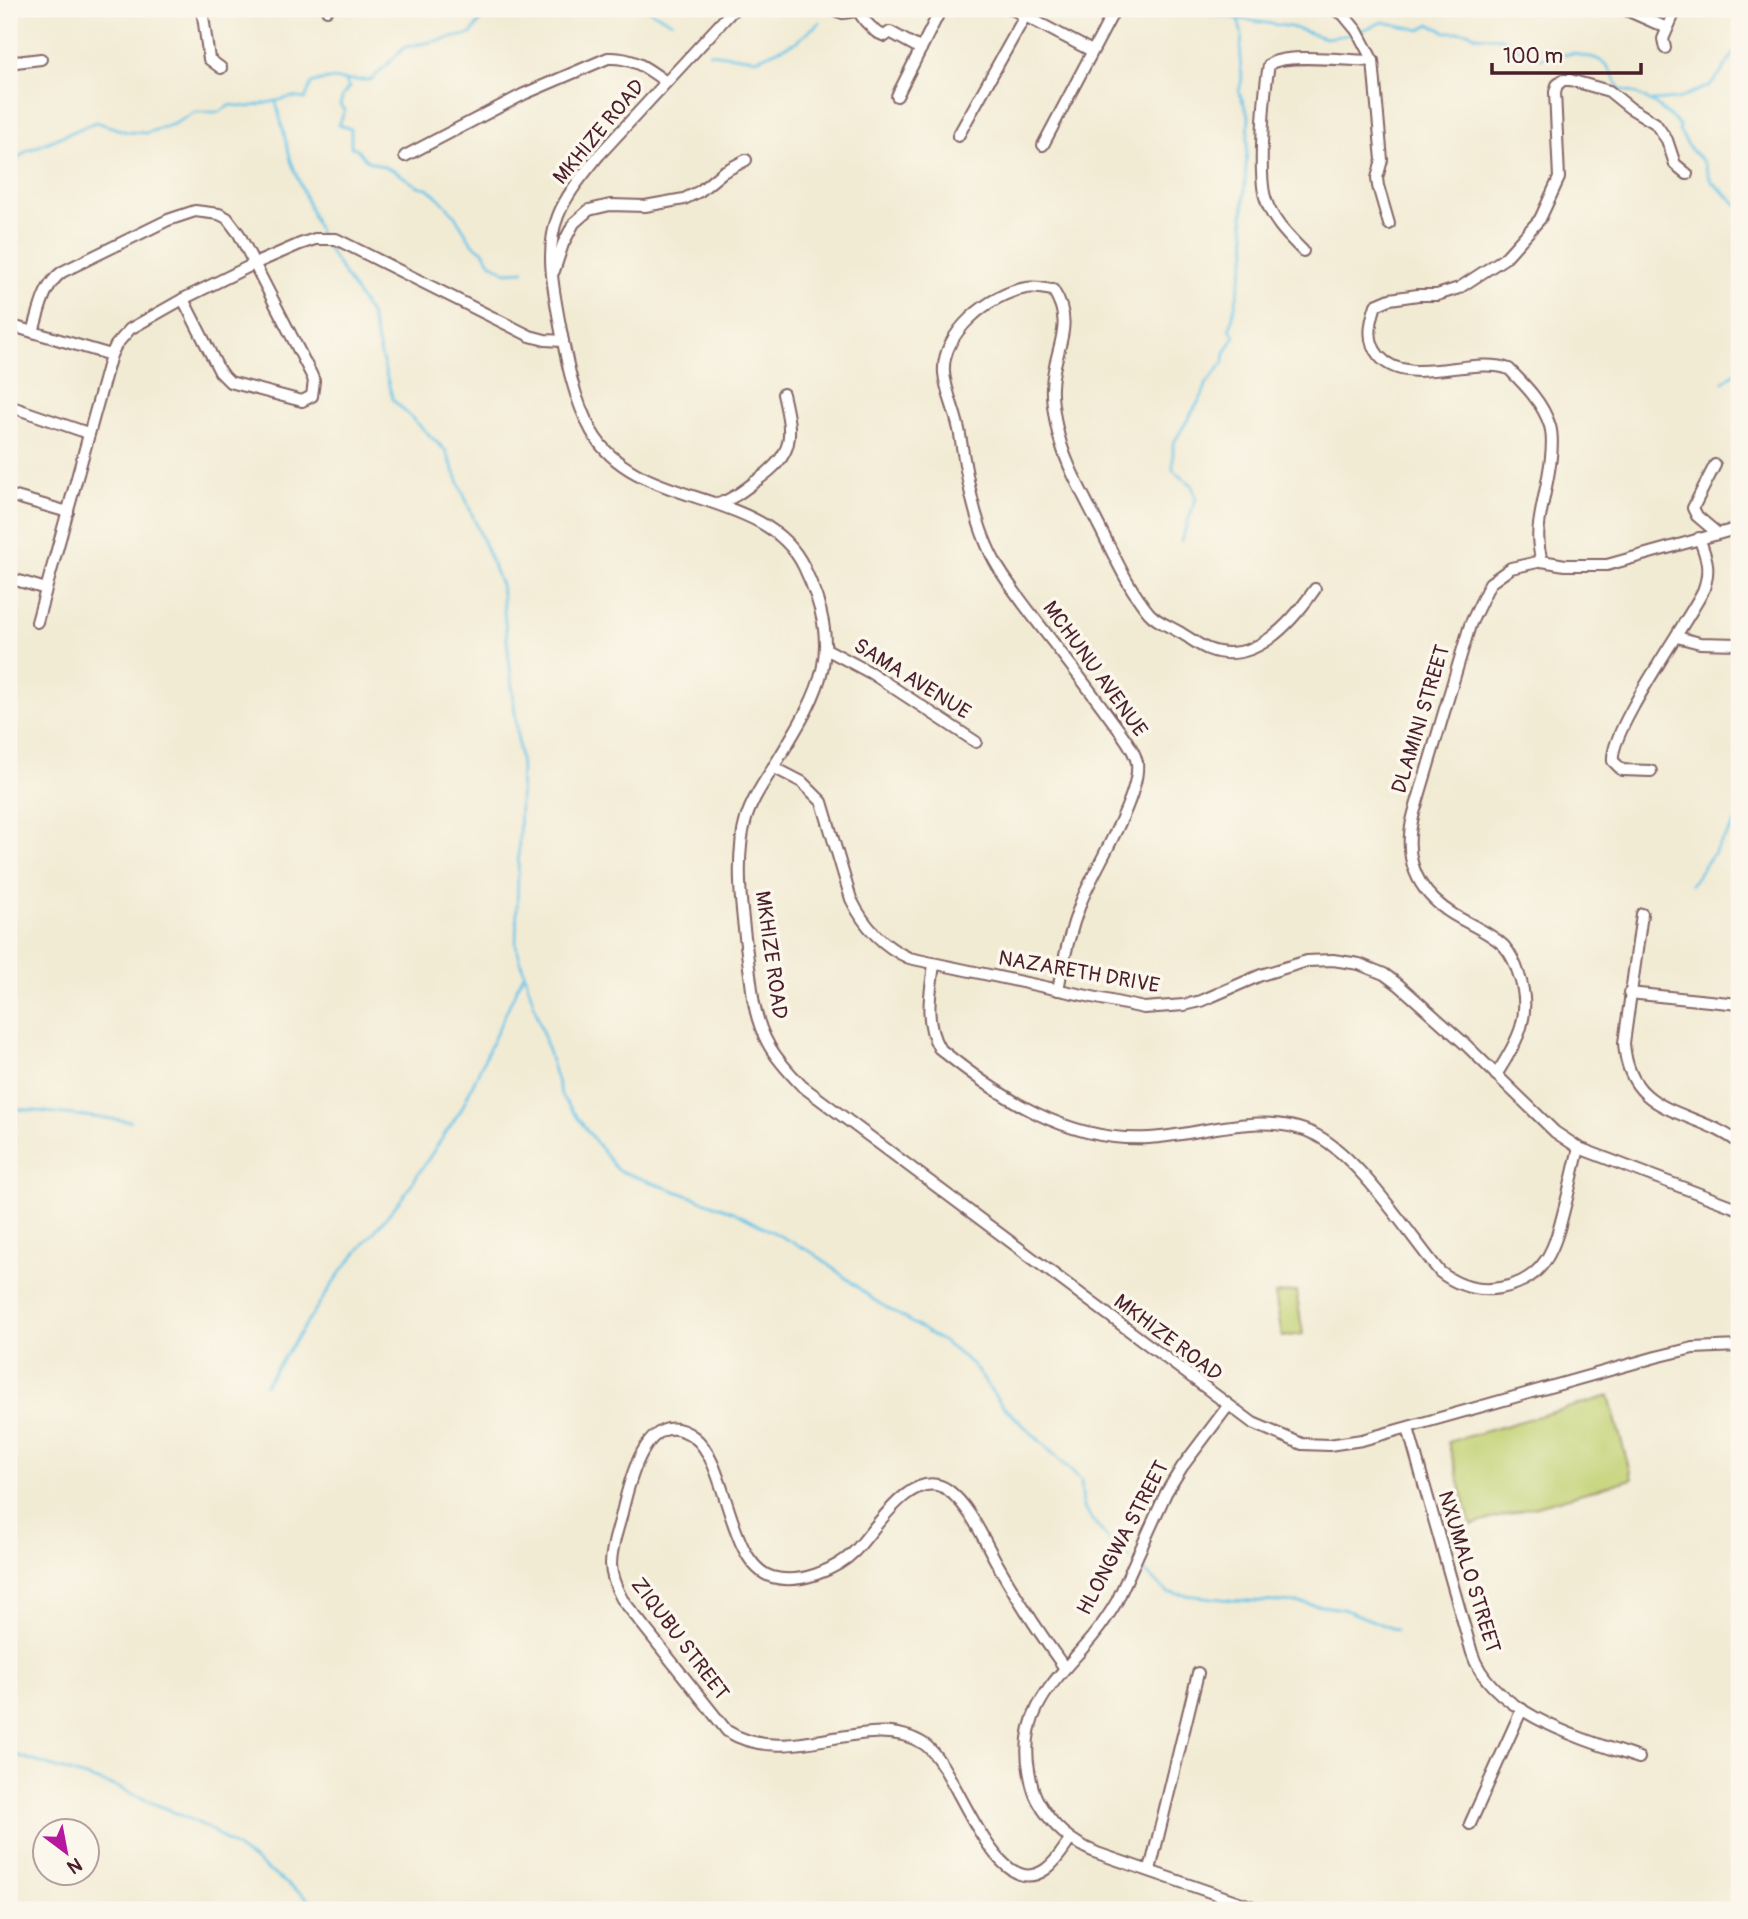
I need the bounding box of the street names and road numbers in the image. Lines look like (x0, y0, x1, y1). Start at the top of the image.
street label: MKHIZE ROAD (547, 74, 651, 190)
street label: MCHUNU AVENUE (1037, 596, 1154, 742)
street label: SAMA AVENUE (848, 632, 976, 726)
street label: DLAMINI STREET (1386, 641, 1457, 797)
street label: MKHIZE ROAD (749, 889, 793, 1021)
street label: NAZARETH DRIVE (996, 945, 1162, 999)
street label: MKHIZE ROAD (1108, 1288, 1228, 1388)
street label: HLONGWA STREET (1071, 1456, 1175, 1620)
street label: NXUMALO STREET (1432, 1488, 1507, 1657)
street label: ZIQUBU STREET (625, 1572, 735, 1706)

